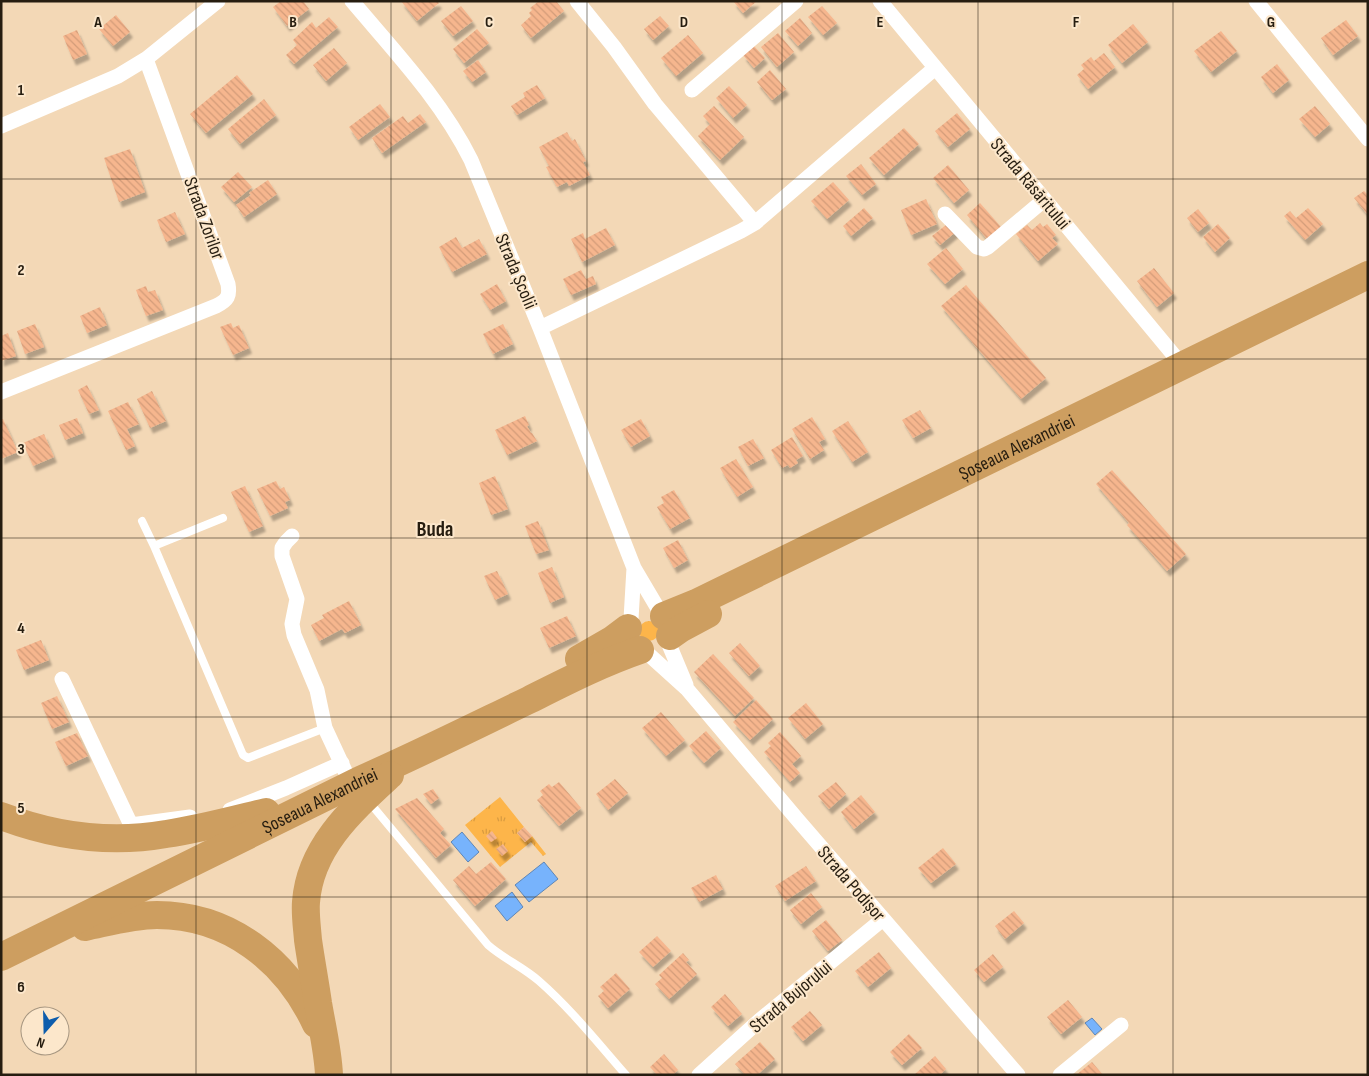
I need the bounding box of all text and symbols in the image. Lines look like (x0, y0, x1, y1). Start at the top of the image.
text: A (93, 13, 102, 32)
text: B (289, 13, 297, 32)
text: C (485, 13, 493, 32)
text: D (680, 13, 688, 32)
text: E (877, 13, 884, 32)
text: F (1073, 13, 1080, 32)
text: G (1267, 13, 1275, 32)
text: 1 (18, 81, 25, 100)
street label: Strada Răsăritului (985, 134, 1075, 234)
street label: Strada Zorilor (178, 174, 229, 263)
street label: Strada Școlii (490, 231, 542, 313)
text: 2 (17, 261, 25, 280)
street label: Șoseaua Alexandriei (955, 410, 1079, 486)
text: 3 (17, 440, 25, 459)
district label: Buda (417, 517, 453, 542)
text: 4 (17, 619, 25, 638)
street label: Șoseaua Alexandriei (258, 764, 382, 840)
text: 5 (17, 799, 25, 818)
street label: Strada Podișor (812, 842, 890, 927)
street label: Strada Bujorului (745, 956, 837, 1038)
text: 6 (17, 978, 25, 997)
north arrow (20, 1006, 70, 1056)
text: N (34, 1033, 47, 1052)

